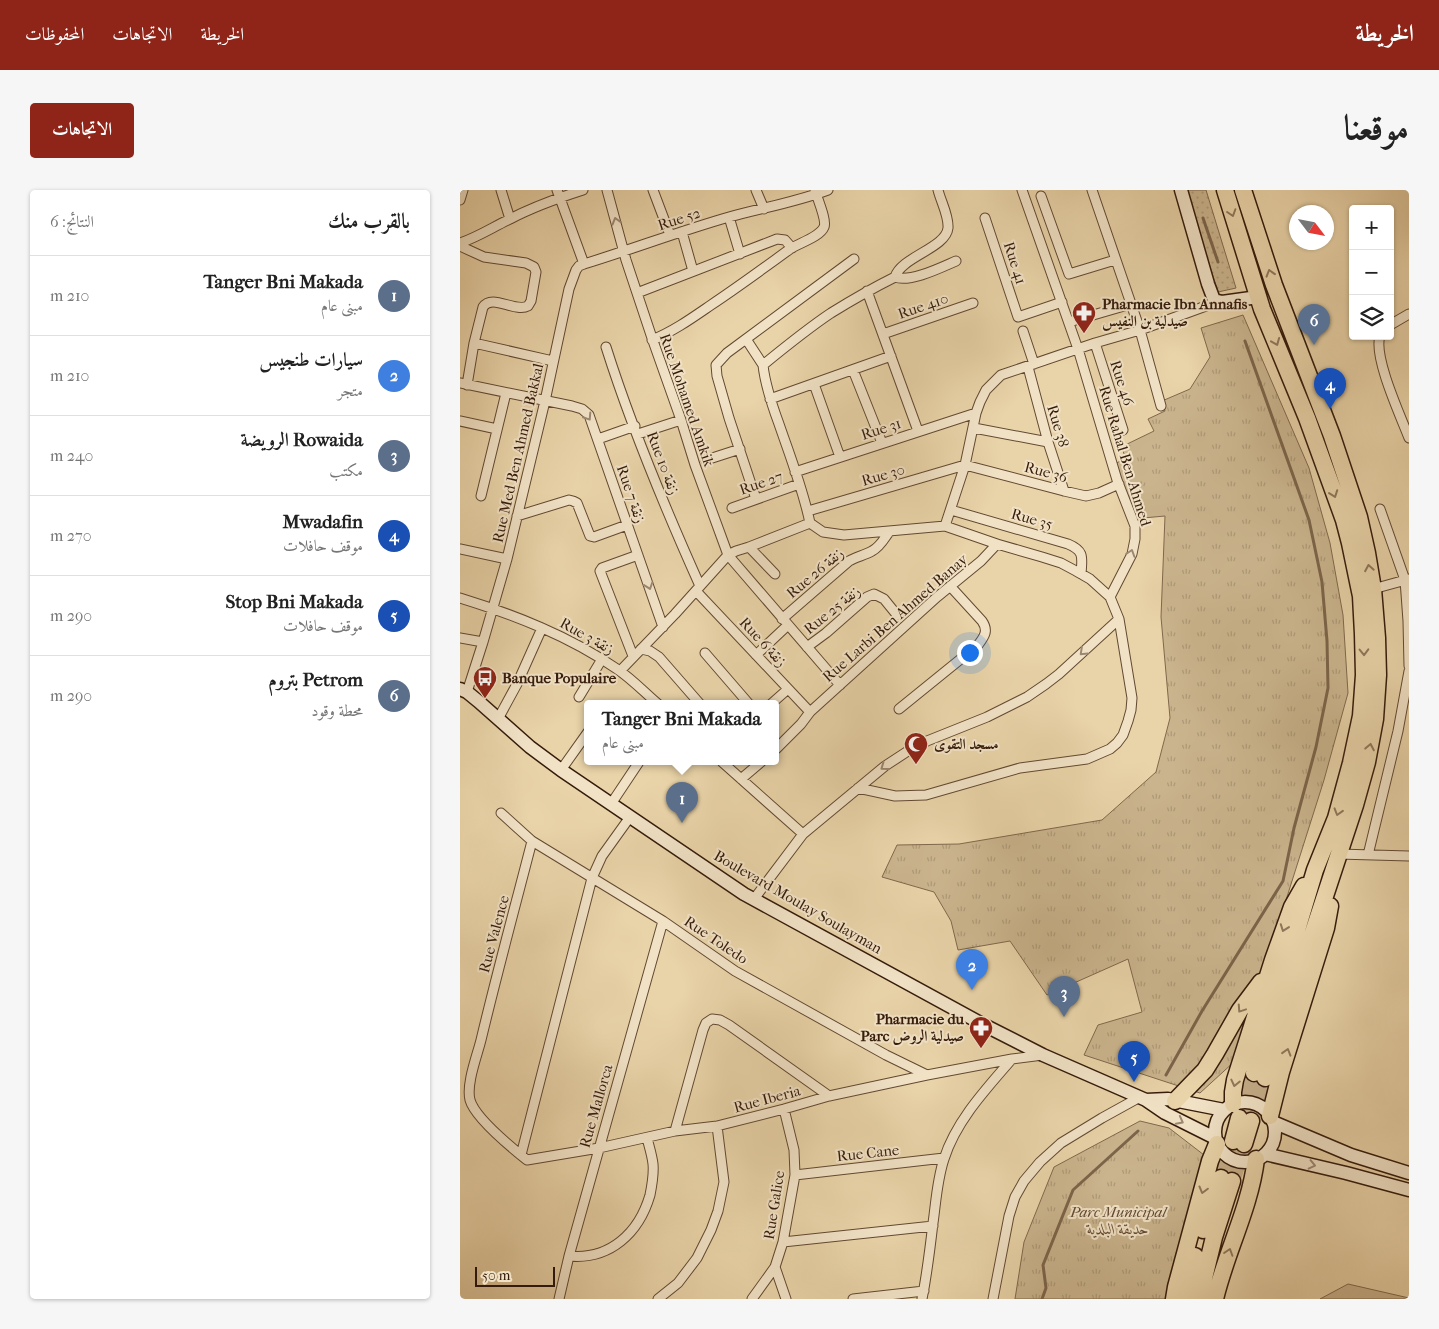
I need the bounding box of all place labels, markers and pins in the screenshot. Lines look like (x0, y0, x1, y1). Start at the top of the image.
place label: Pharmacie Ibn Annafis صيدلية بن النفيس (1102, 295, 1248, 331)
pharmacy icon: Pharmacie Ibn Annafis صيدلية بن النفيس (1071, 300, 1097, 334)
pin: 6 (1298, 304, 1330, 345)
pin: 4 (1314, 368, 1346, 409)
bus stop icon: Banque Populaire (472, 665, 498, 699)
place label: Banque Populaire (502, 669, 617, 687)
mosque icon: مسجد التقوى (903, 731, 929, 765)
place label: مسجد التقوى (934, 735, 999, 753)
pin: 1 (666, 782, 698, 823)
pin: 2 (956, 949, 988, 990)
pin: 3 (1048, 976, 1080, 1017)
place label: Pharmacie du Parc صيدلية الروض (861, 1010, 965, 1046)
pharmacy icon: Pharmacie du Parc صيدلية الروض (968, 1015, 994, 1049)
pin: 5 (1118, 1041, 1150, 1082)

